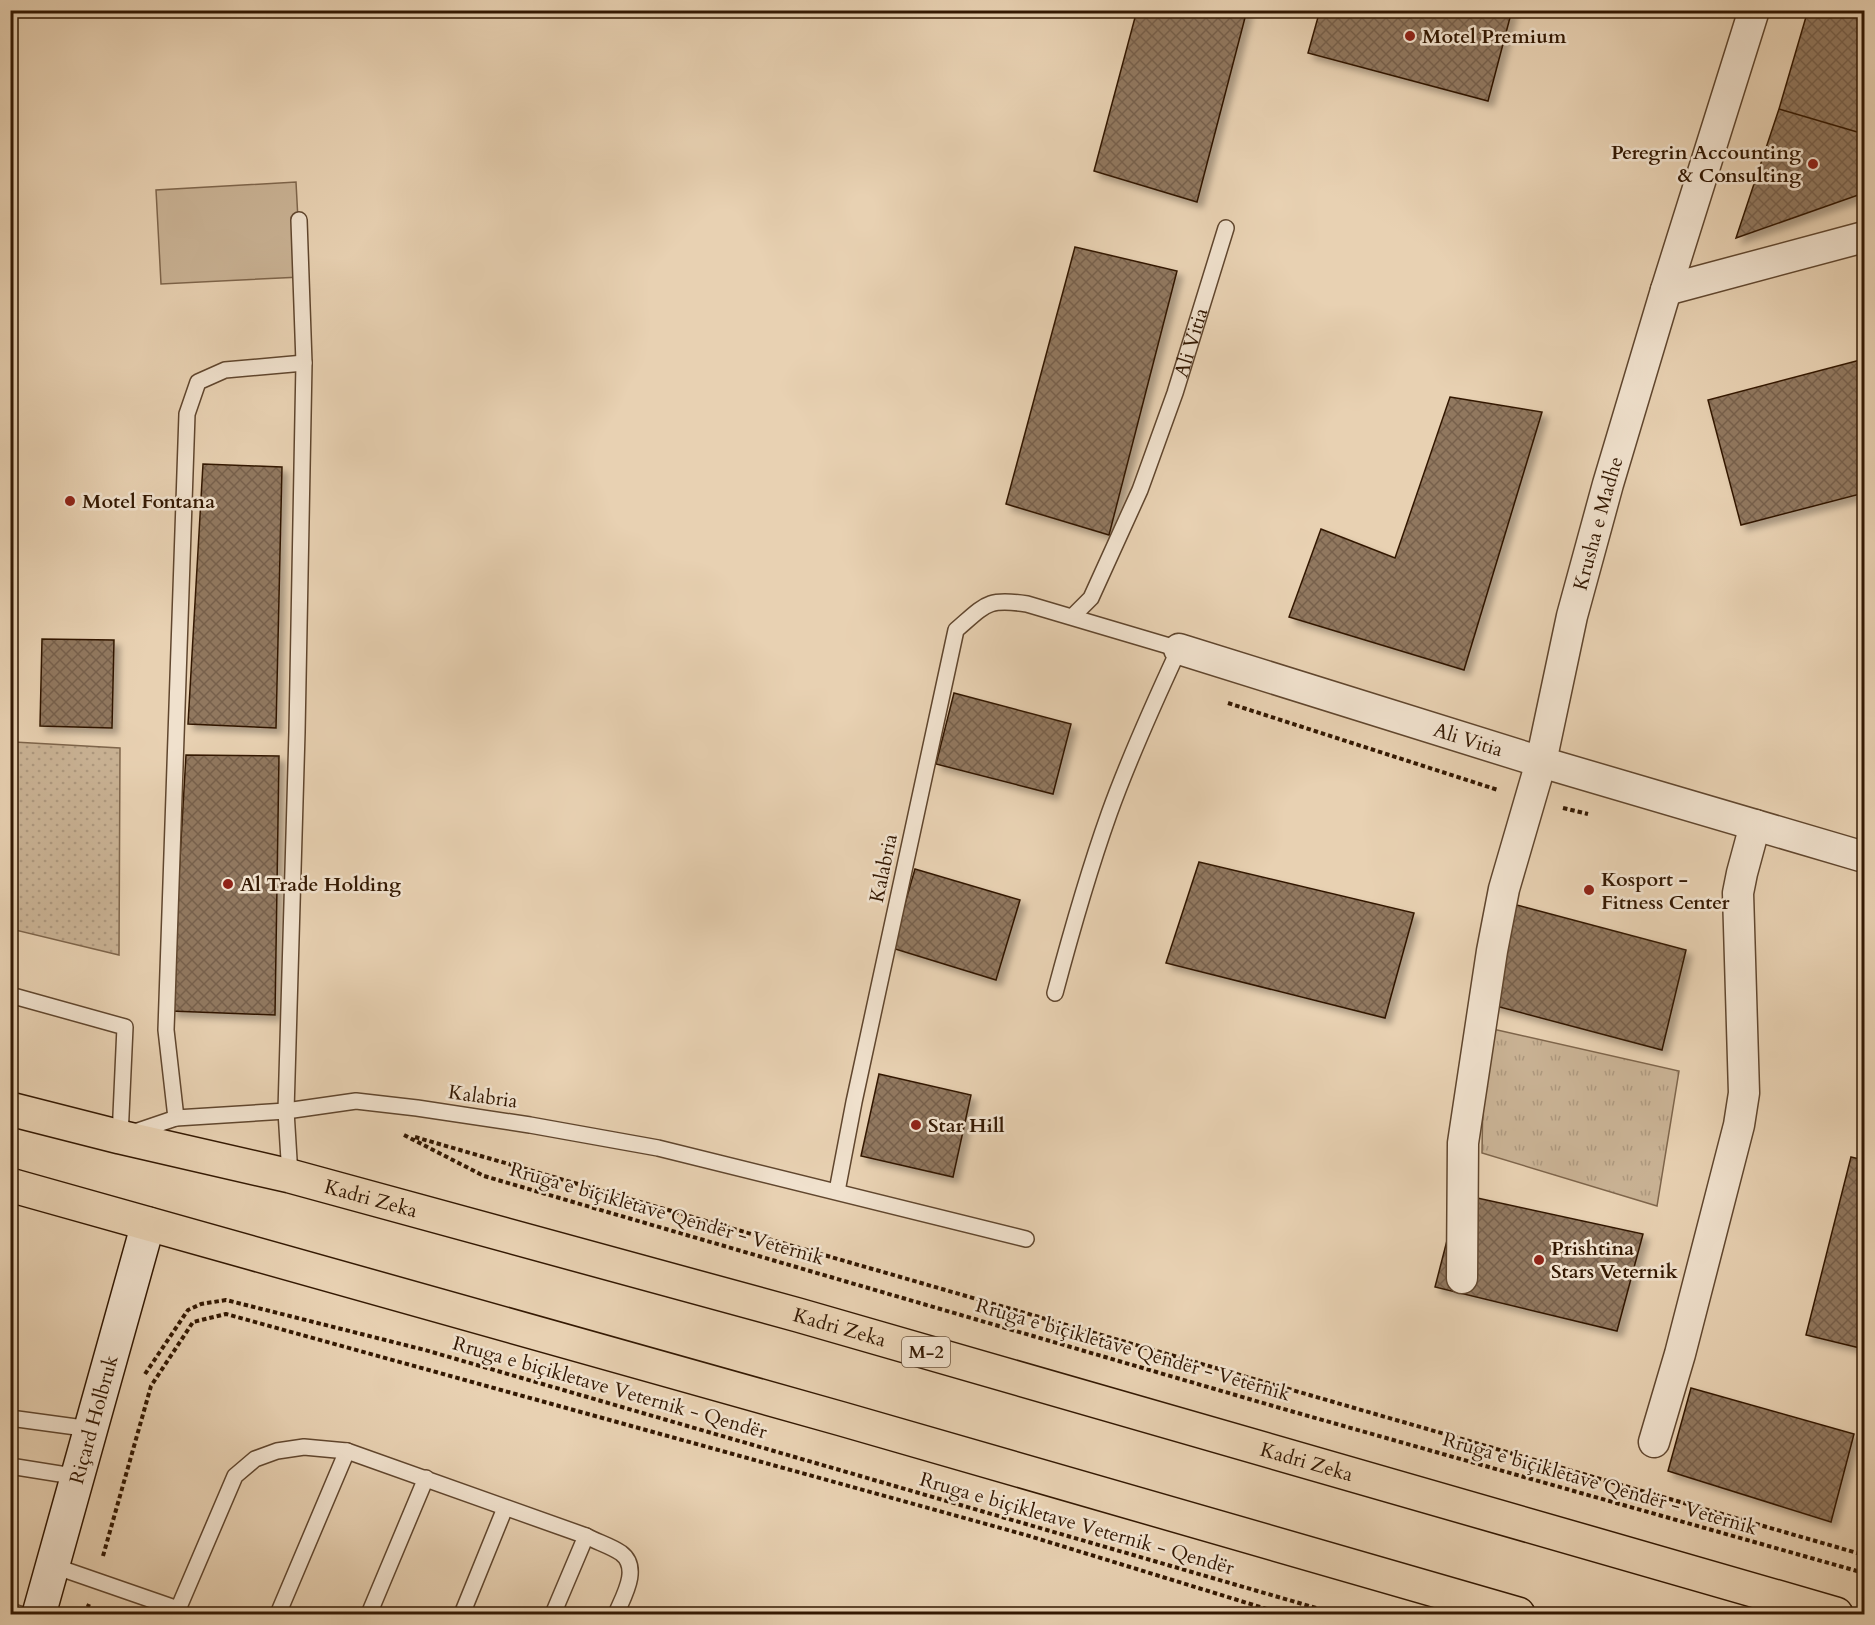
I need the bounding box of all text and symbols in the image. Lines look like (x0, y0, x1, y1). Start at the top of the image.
place label: Motel Premium (1422, 23, 1567, 50)
marker: Motel Premium (1403, 29, 1417, 43)
place label: Peregrin Accounting & Consulting (1611, 139, 1801, 189)
marker: Peregrin Accounting & Consulting (1806, 157, 1820, 171)
street label: Ali Vitia (1168, 304, 1215, 381)
street label: Krusha e Madhe (1567, 453, 1629, 593)
place label: Motel Fontana (82, 488, 215, 515)
marker: Motel Fontana (63, 494, 77, 508)
street label: Ali Vitia (1430, 716, 1506, 763)
street label: Kalabria (863, 831, 904, 905)
place label: Kosport - Fitness Center (1601, 866, 1730, 916)
place label: Al Trade Holding (240, 871, 401, 898)
marker: Al Trade Holding (221, 877, 235, 891)
marker: Kosport - Fitness Center (1582, 883, 1596, 897)
street label: Kalabria (447, 1078, 520, 1115)
place label: Star Hill (928, 1112, 1005, 1139)
marker: Star Hill (909, 1118, 923, 1132)
street label: Rruga e biçikletave Qendër - Veternik (507, 1156, 827, 1271)
street label: Kadri Zeka (321, 1173, 421, 1224)
place label: Prishtina Stars Veternik (1551, 1235, 1679, 1285)
marker: Prishtina Stars Veternik (1532, 1253, 1546, 1267)
street label: Rruga e biçikletave Qendër - Veternik (973, 1292, 1293, 1407)
street label: Kadri Zeka (790, 1301, 889, 1354)
street label: Rruga e biçikletave Veternik - Qendër (450, 1330, 771, 1446)
road number: M-2 (902, 1337, 950, 1367)
street label: Riçard Holbruk (63, 1352, 125, 1487)
street label: Rruga e biçikletave Qendër - Veternik (1440, 1426, 1760, 1541)
street label: Kadri Zeka (1257, 1436, 1356, 1488)
street label: Rruga e biçikletave Veternik - Qendër (917, 1466, 1238, 1582)

